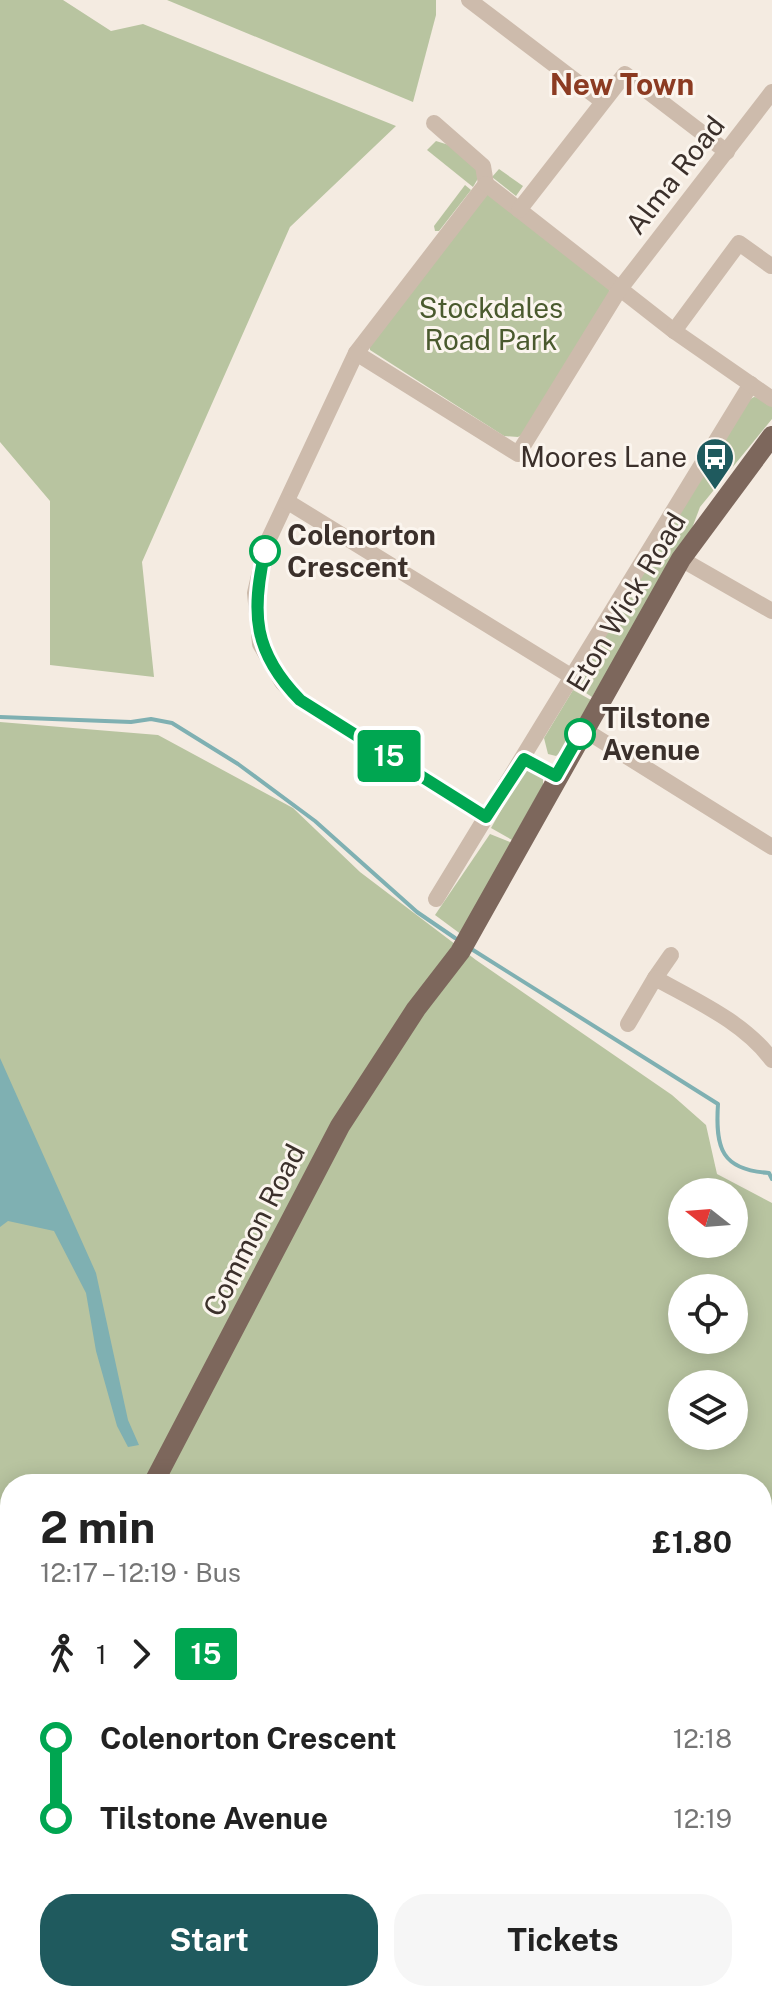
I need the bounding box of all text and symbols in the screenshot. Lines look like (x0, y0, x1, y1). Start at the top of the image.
district label: New Town (550, 66, 694, 102)
street label: Alma Road (618, 109, 731, 240)
park label: Stockdales Road Park (419, 291, 563, 356)
bus stop icon: Moores Lane (694, 436, 736, 491)
place label: Moores Lane (520, 440, 687, 473)
street label: Eton Wick Road (559, 506, 692, 697)
place label: Colenorton Crescent (287, 518, 436, 583)
marker: Colenorton Crescent (250, 536, 280, 566)
place label: Tilstone Avenue (602, 701, 710, 766)
marker: Tilstone Avenue (565, 719, 595, 749)
line badge: 15 (353, 730, 425, 782)
text: 15 (374, 739, 404, 772)
street label: Common Road (196, 1138, 311, 1321)
north arrow (668, 1178, 748, 1258)
map controls (668, 1178, 748, 1450)
button: locate (668, 1274, 748, 1354)
button: layers (668, 1370, 748, 1450)
text: 2 min (40, 1501, 155, 1553)
text: £1.80 (652, 1524, 732, 1560)
text: 12:17 – 12:19 · Bus (40, 1557, 241, 1588)
icon: walk (40, 1632, 84, 1676)
icon: forward (119, 1632, 163, 1676)
text: 15 (191, 1637, 221, 1670)
text: 1 (96, 1639, 107, 1670)
text: Colenorton Crescent (100, 1720, 397, 1756)
text: 12:18 (673, 1723, 732, 1754)
text: Tilstone Avenue (100, 1800, 328, 1836)
text: 12:19 (673, 1803, 732, 1834)
button: Start (40, 1894, 378, 1986)
button: Tickets (394, 1894, 732, 1986)

